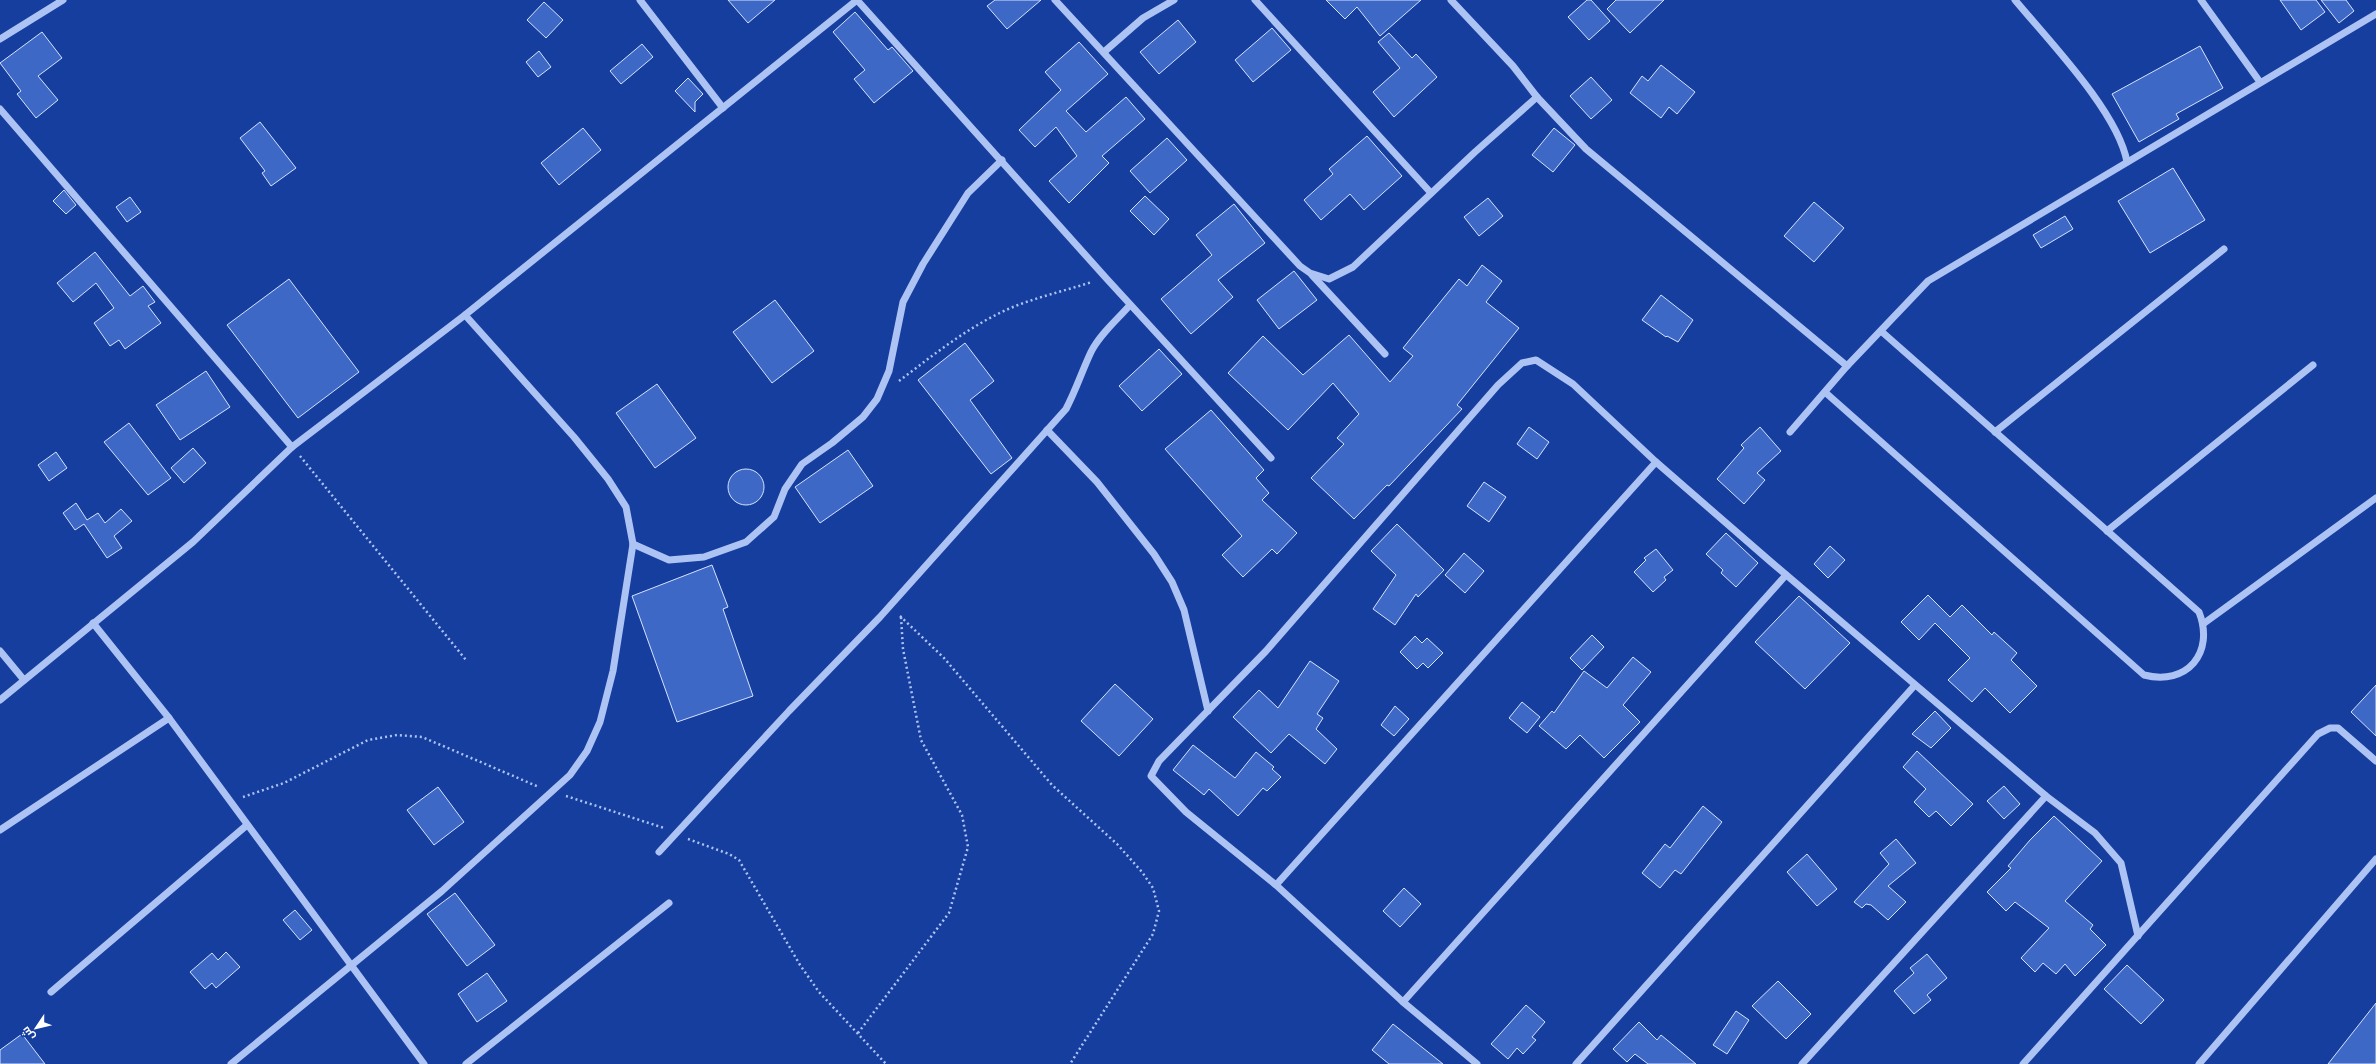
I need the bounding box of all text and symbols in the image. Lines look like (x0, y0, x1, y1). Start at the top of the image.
north arrow (16, 1008, 56, 1048)
text: ش (19, 1024, 38, 1043)

